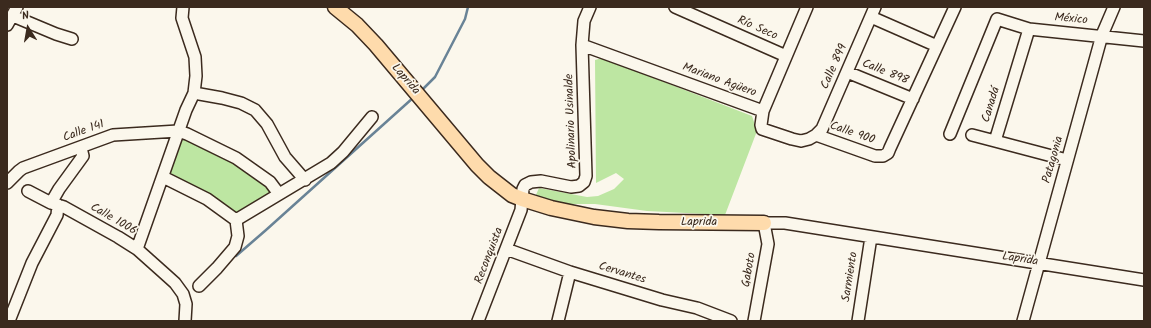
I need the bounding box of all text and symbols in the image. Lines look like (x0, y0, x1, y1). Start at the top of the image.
text: N (21, 7, 31, 26)
north arrow (8, 8, 48, 48)
street label: México (1054, 11, 1088, 29)
street label: Río Seco (735, 14, 779, 44)
street label: Calle 899 (819, 42, 851, 92)
street label: Calle 898 (859, 57, 911, 89)
street label: Mariano Agüero (680, 61, 758, 101)
street label: Laprida (388, 62, 422, 98)
street label: Apolinario Usinalde (563, 73, 581, 169)
street label: Canadá (980, 85, 1004, 125)
street label: Calle 141 (61, 118, 107, 146)
street label: Calle 900 (828, 120, 876, 148)
street label: Patagonia (1040, 135, 1068, 185)
street label: Calle 1006 (87, 201, 139, 239)
street label: Laprida (681, 216, 717, 230)
street label: Reconquista (473, 226, 507, 286)
street label: Laprida (1001, 250, 1039, 270)
street label: Sarmiento (840, 251, 862, 303)
street label: Gaboto (740, 252, 760, 288)
street label: Cervantes (597, 260, 647, 288)

